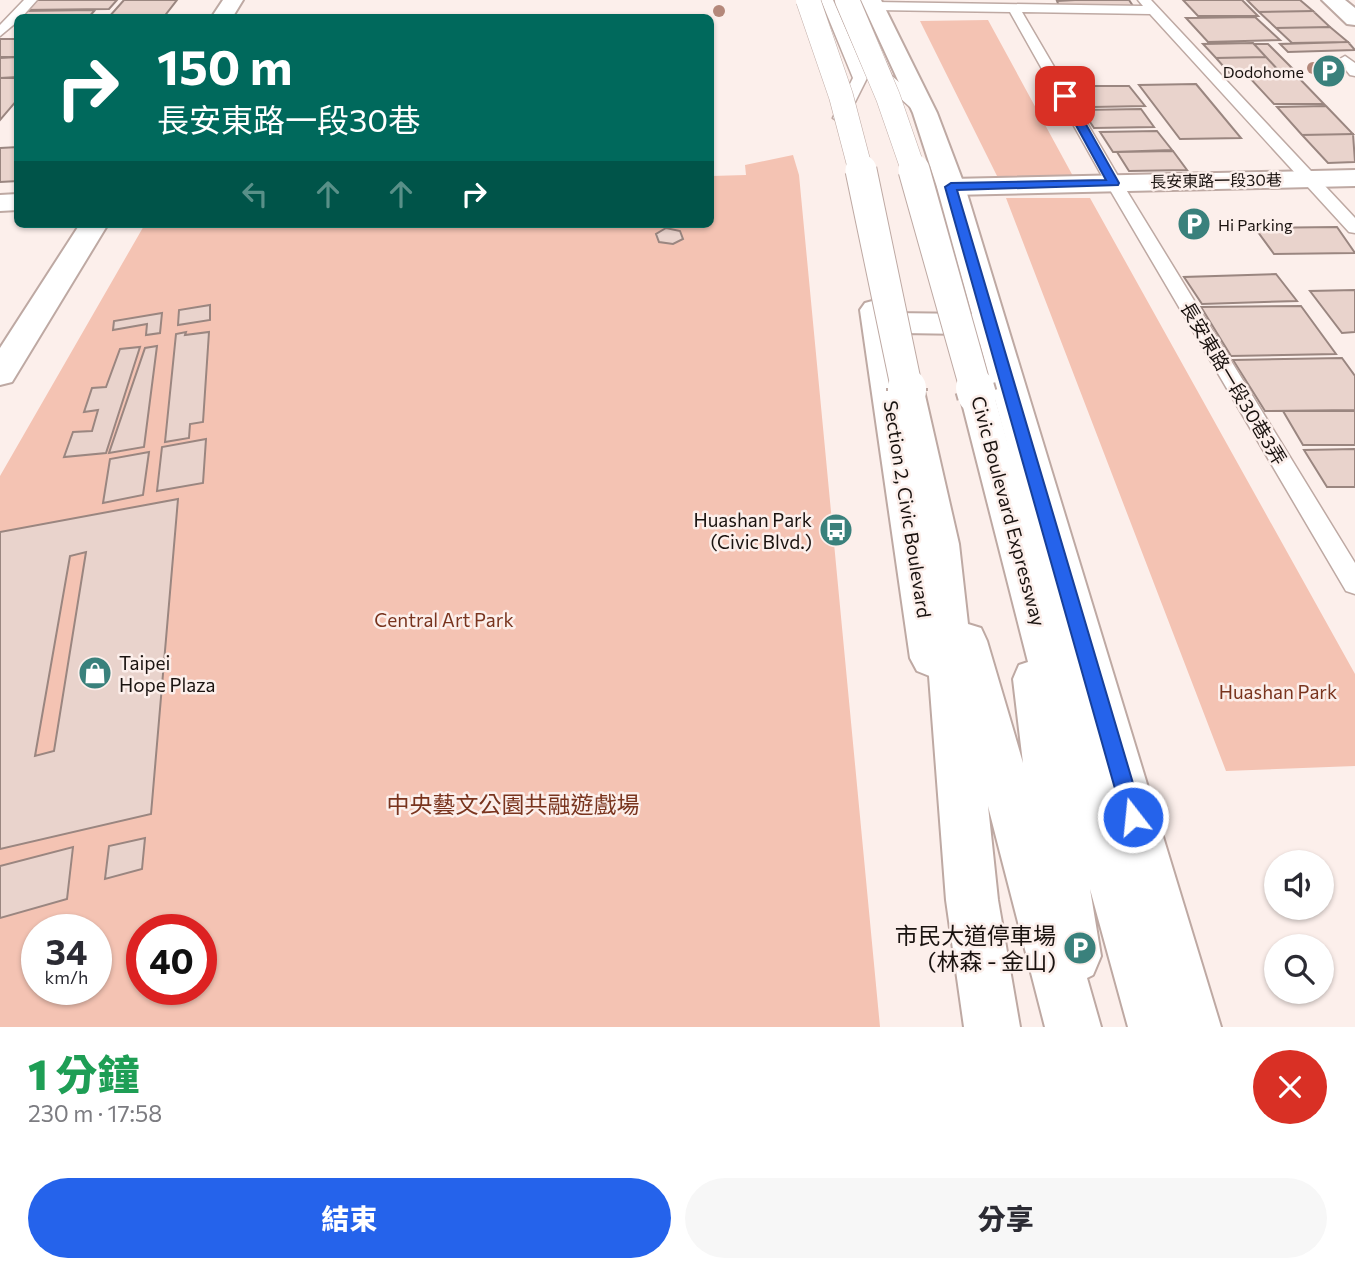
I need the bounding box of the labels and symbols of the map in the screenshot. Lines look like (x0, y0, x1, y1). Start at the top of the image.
parking icon: Dodohome (1310, 52, 1348, 90)
place label: Dodohome (1223, 62, 1304, 81)
pin (1035, 66, 1095, 126)
street label: 長安東路一段30巷 (1150, 169, 1282, 191)
parking icon: Hi Parking (1175, 205, 1213, 243)
place label: Hi Parking (1218, 215, 1293, 234)
street label: 長安東路一段30巷3弄 (1176, 297, 1292, 469)
street label: Civic Boulevard Expressway (967, 393, 1051, 629)
street label: Section 2, Civic Boulevard (879, 399, 937, 619)
place label: Huashan Park (Civic Blvd.) (693, 508, 812, 553)
bus stop icon: Huashan Park (Civic Blvd.) (817, 511, 855, 549)
park label: Central Art Park (374, 608, 514, 631)
place label: Taipei Hope Plaza (119, 651, 216, 696)
shop icon: Taipei Hope Plaza (76, 654, 114, 692)
park label: Huashan Park (1219, 680, 1337, 703)
position arrow (1096, 780, 1170, 854)
park label: 中央藝文公園共融遊戲場 (387, 790, 640, 818)
speed limit sign: 40 (126, 914, 217, 1005)
place label: 市民大道停車場 (林森 - 金山) (895, 921, 1056, 975)
parking icon: 市民大道停車場 (林森 - 金山) (1061, 929, 1099, 967)

